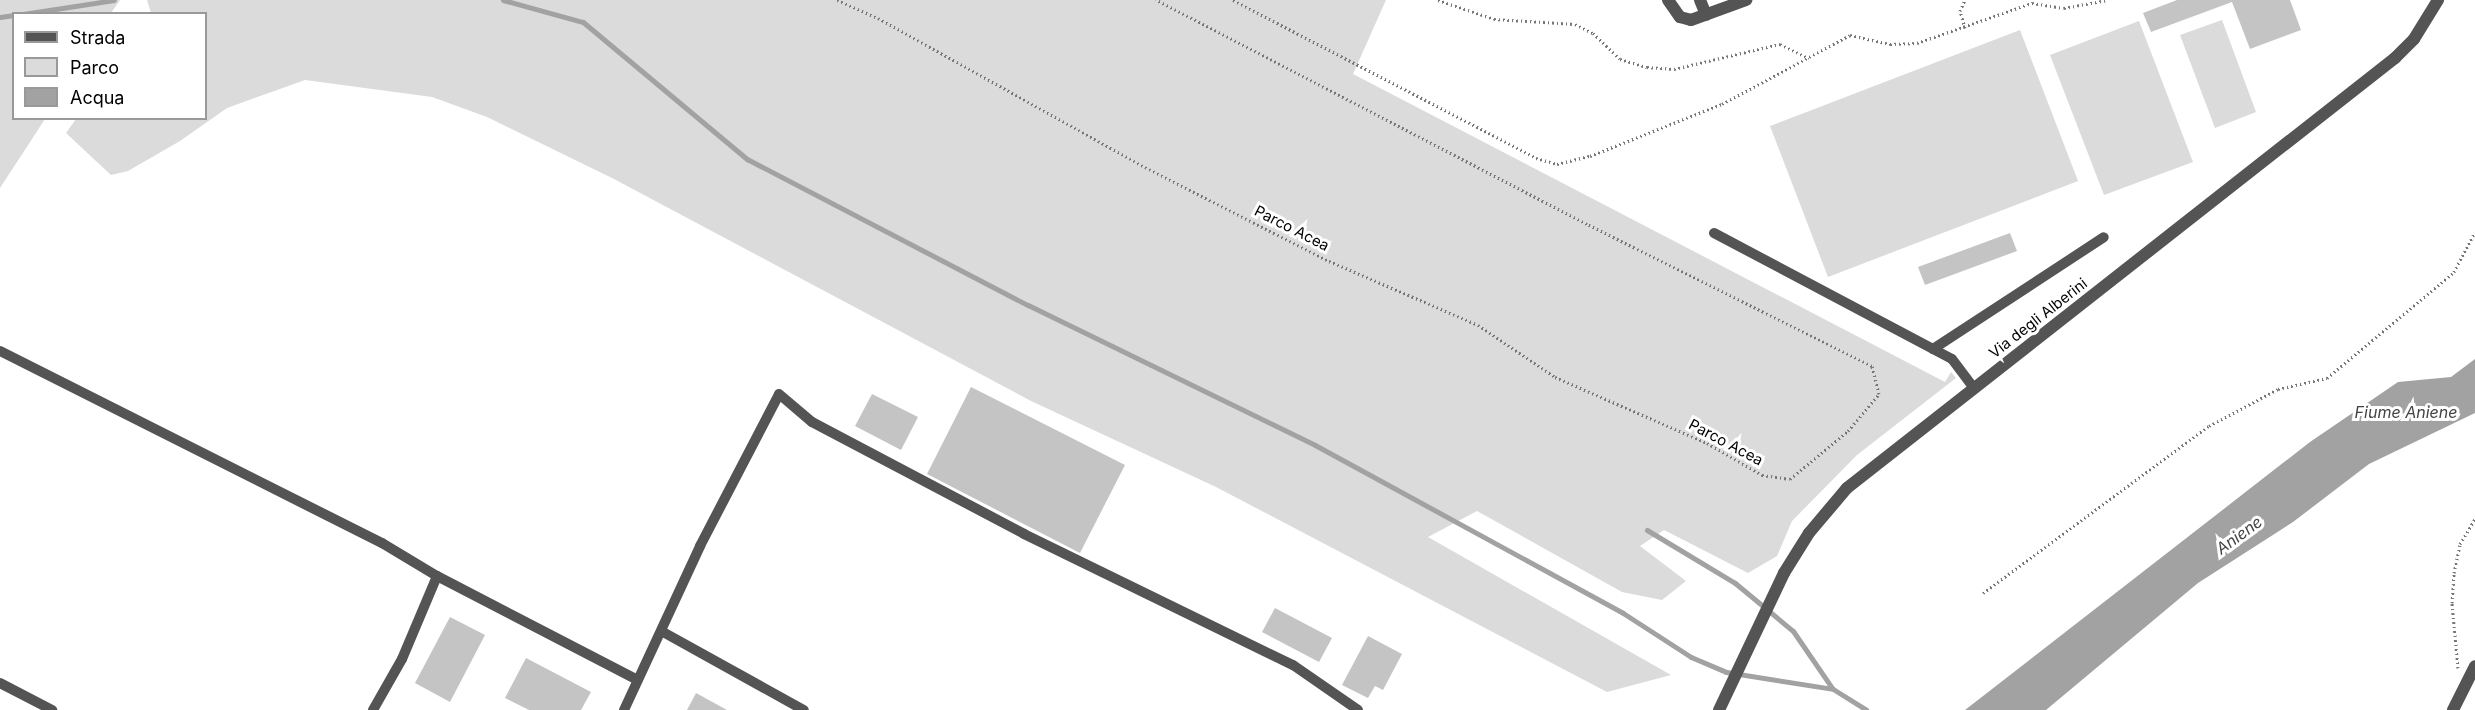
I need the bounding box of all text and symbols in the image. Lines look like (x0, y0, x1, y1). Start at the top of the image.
legend (12, 12, 207, 120)
text: Strada (70, 27, 125, 48)
text: Parco (70, 57, 119, 78)
text: Acqua (70, 87, 124, 108)
street label: Parco Acea (1252, 201, 1332, 255)
street label: Via degli Alberini (1986, 274, 2090, 362)
water label: Fiume Aniene (2355, 402, 2457, 422)
street label: Parco Acea (1686, 415, 1766, 469)
water label: Aniene (2212, 512, 2266, 558)

